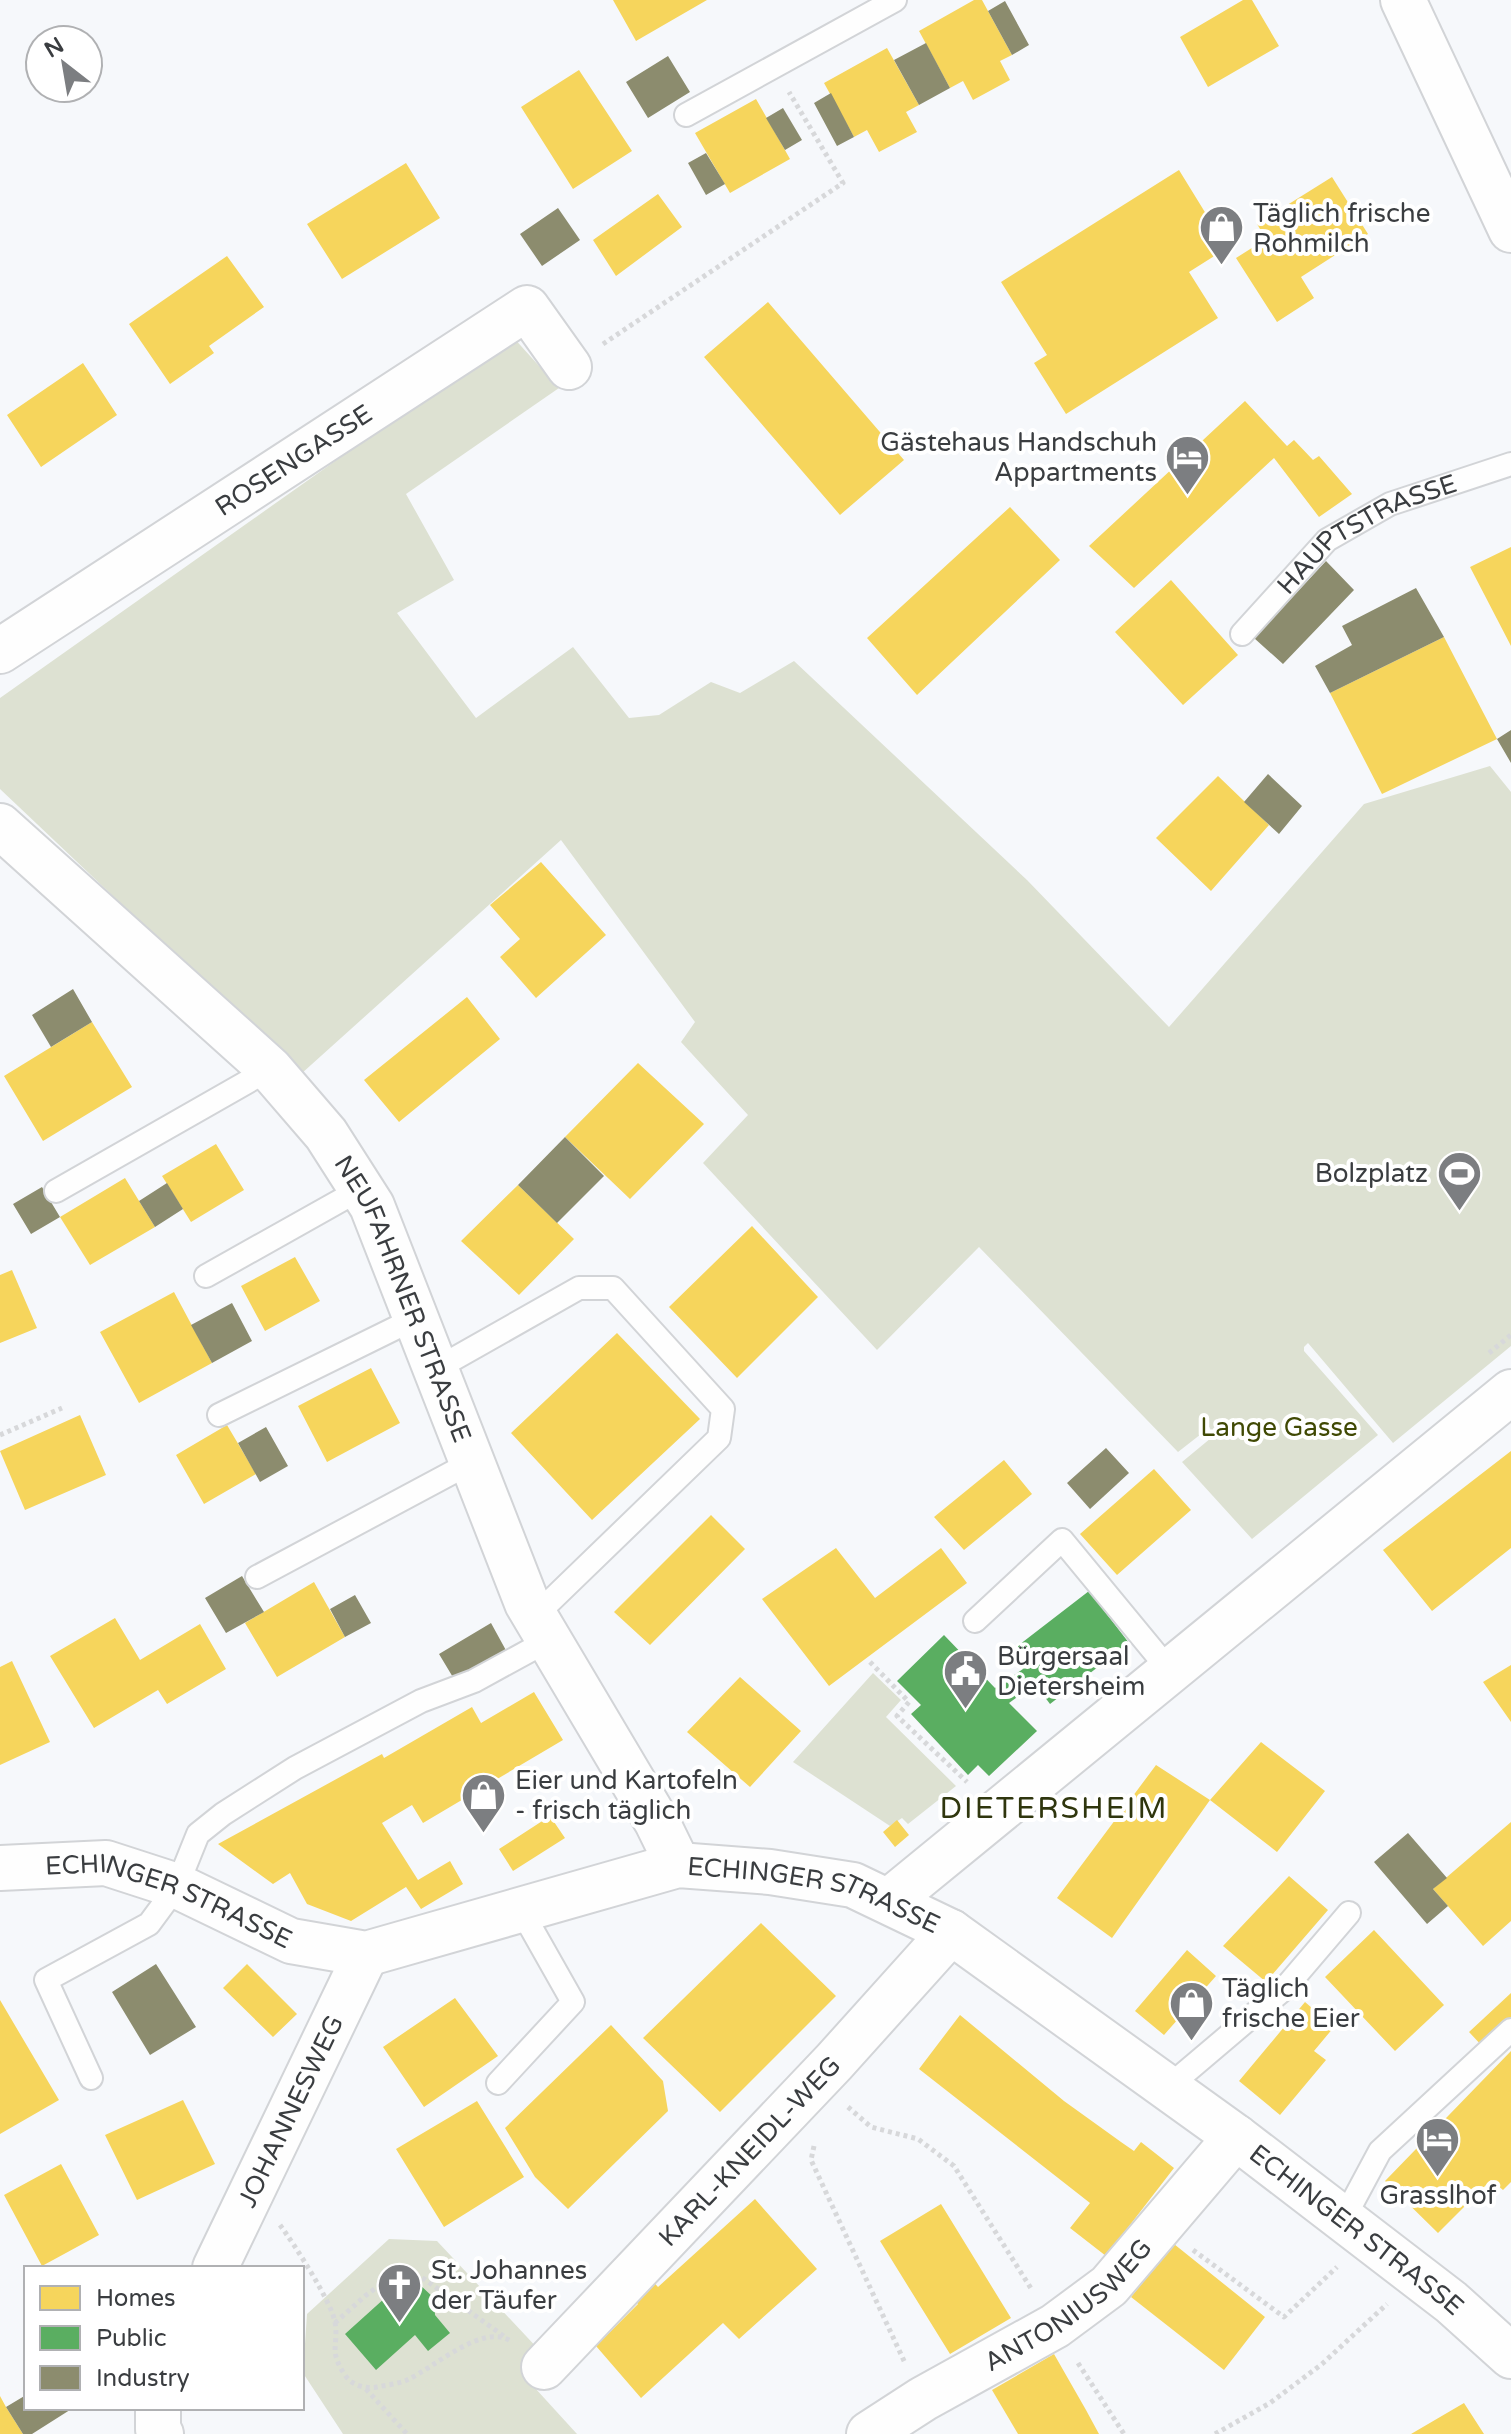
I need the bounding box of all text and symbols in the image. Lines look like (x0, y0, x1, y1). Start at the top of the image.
north arrow (24, 24, 104, 104)
text: N (40, 32, 68, 63)
place label: Täglich frische Rohmilch (1253, 198, 1430, 259)
shop icon: Täglich frische Rohmilch (1198, 204, 1246, 267)
street label: ROSENGASSE (209, 398, 378, 522)
place label: Gästehaus Handschuh Appartments (880, 427, 1157, 488)
hotel icon: Gästehaus Handschuh Appartments (1164, 433, 1212, 496)
street label: HAUPTSTRASSE (1270, 468, 1461, 600)
street label: NEUFAHRNER STRASSE (328, 1149, 478, 1447)
sports icon: Bolzplatz (1435, 1149, 1483, 1212)
place label: Bolzplatz (1315, 1158, 1428, 1189)
park label: Lange Gasse (1200, 1412, 1358, 1443)
place label: Bürgersaal Dietersheim (997, 1641, 1145, 1702)
public building icon: Bürgersaal Dietersheim (942, 1647, 990, 1710)
place label: Eier und Kartofeln - frisch täglich (515, 1765, 738, 1826)
shop icon: Eier und Kartofeln - frisch täglich (460, 1771, 508, 1834)
district label: DIETERSHEIM (940, 1790, 1168, 1827)
street label: ECHINGER STRASSE (44, 1847, 297, 1955)
street label: ECHINGER STRASSE (686, 1850, 945, 1940)
place label: Täglich frische Eier (1222, 1973, 1360, 2034)
shop icon: Täglich frische Eier (1167, 1979, 1215, 2042)
street label: JOHANNESWEG (231, 2010, 350, 2212)
street label: KARL-KNEIDL-WEG (652, 2050, 847, 2252)
hotel icon: Grasslhof (1414, 2116, 1462, 2179)
street label: ECHINGER STRASSE (1243, 2138, 1470, 2321)
place label: Grasslhof (1379, 2180, 1497, 2211)
street label: ANTONIUSWEG (979, 2232, 1158, 2378)
place label: St. Johannes der Täufer (431, 2255, 587, 2316)
church icon: St. Johannes der Täufer (376, 2261, 424, 2324)
legend (24, 2266, 304, 2410)
text: Homes (96, 2284, 176, 2313)
text: Public (96, 2324, 166, 2353)
text: Industry (96, 2364, 190, 2393)

